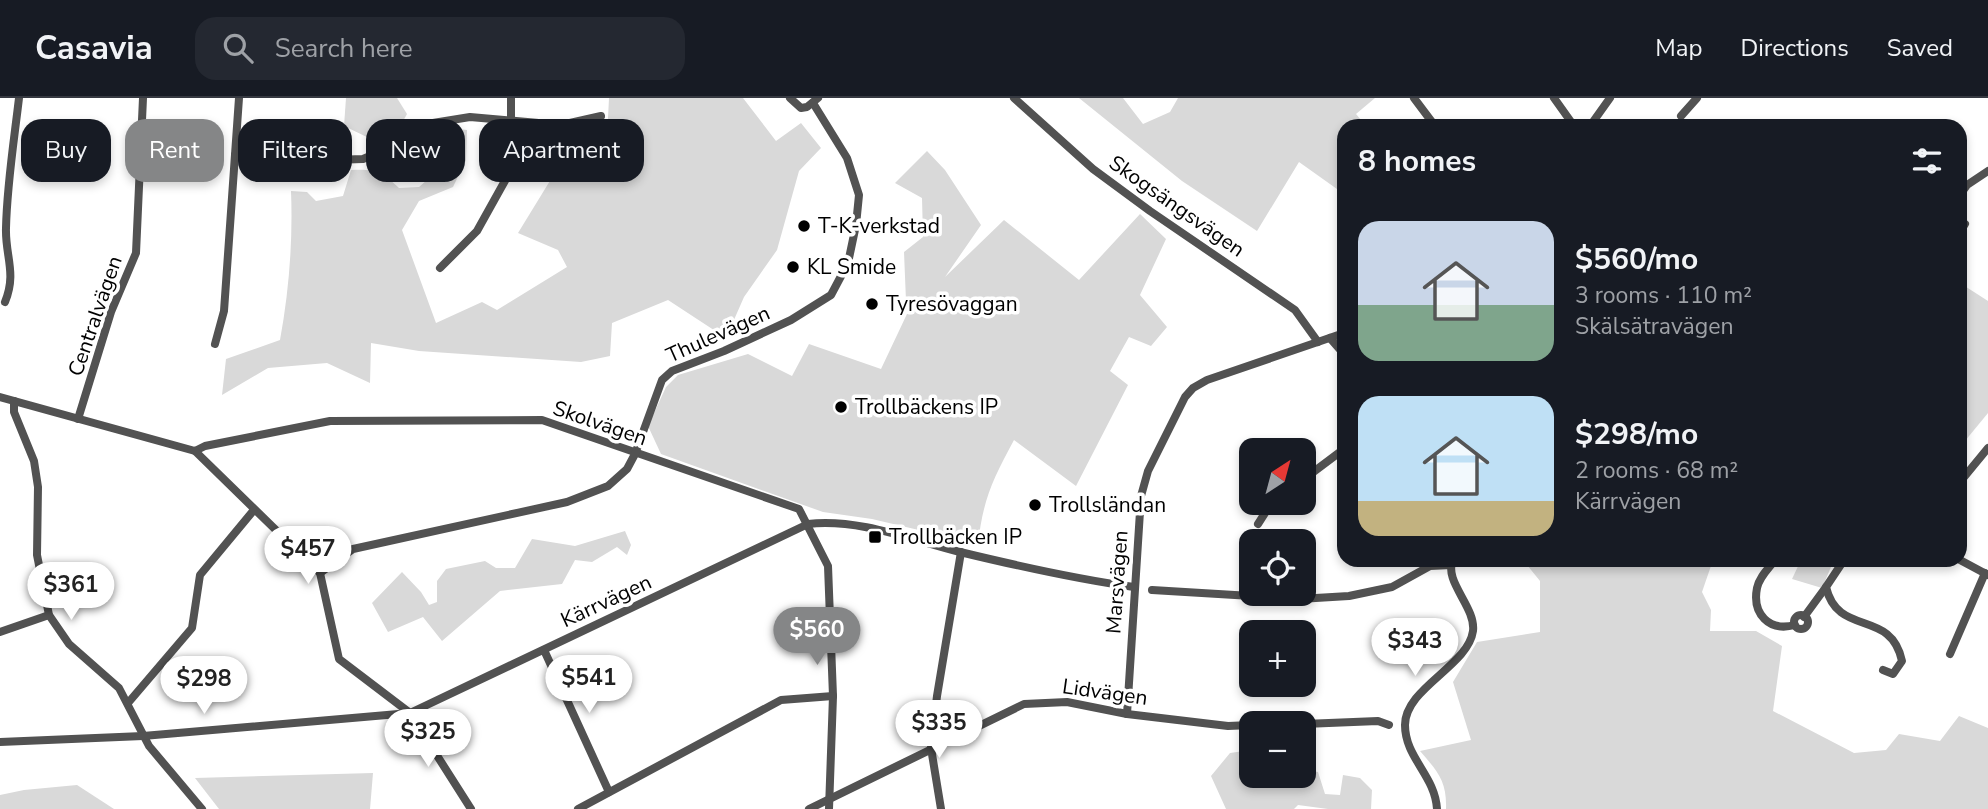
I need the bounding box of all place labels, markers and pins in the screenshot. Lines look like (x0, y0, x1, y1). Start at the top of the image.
place label: T-K-verkstad (818, 212, 940, 240)
marker: T-K-verkstad (796, 218, 812, 234)
place label: KL Smide (807, 253, 896, 281)
marker: KL Smide (785, 259, 801, 275)
place label: Tyresövaggan (886, 290, 1018, 318)
marker: Tyresövaggan (864, 296, 880, 312)
place label: Trollbäckens IP (855, 393, 998, 421)
marker: Trollbäckens IP (833, 399, 849, 415)
place label: Trollsländan (1049, 491, 1166, 519)
marker: Trollsländan (1027, 497, 1043, 513)
place label: Trollbäcken IP (889, 523, 1022, 551)
pin: $457 (267, 526, 349, 586)
marker: Trollbäcken IP (867, 529, 883, 545)
pin: $361 (30, 562, 112, 622)
pin: $560 (776, 608, 858, 667)
pin: $343 (1374, 618, 1456, 678)
pin: $298 (163, 656, 245, 716)
pin: $541 (548, 656, 630, 715)
pin: $335 (898, 700, 980, 760)
pin: $325 (387, 710, 469, 769)

